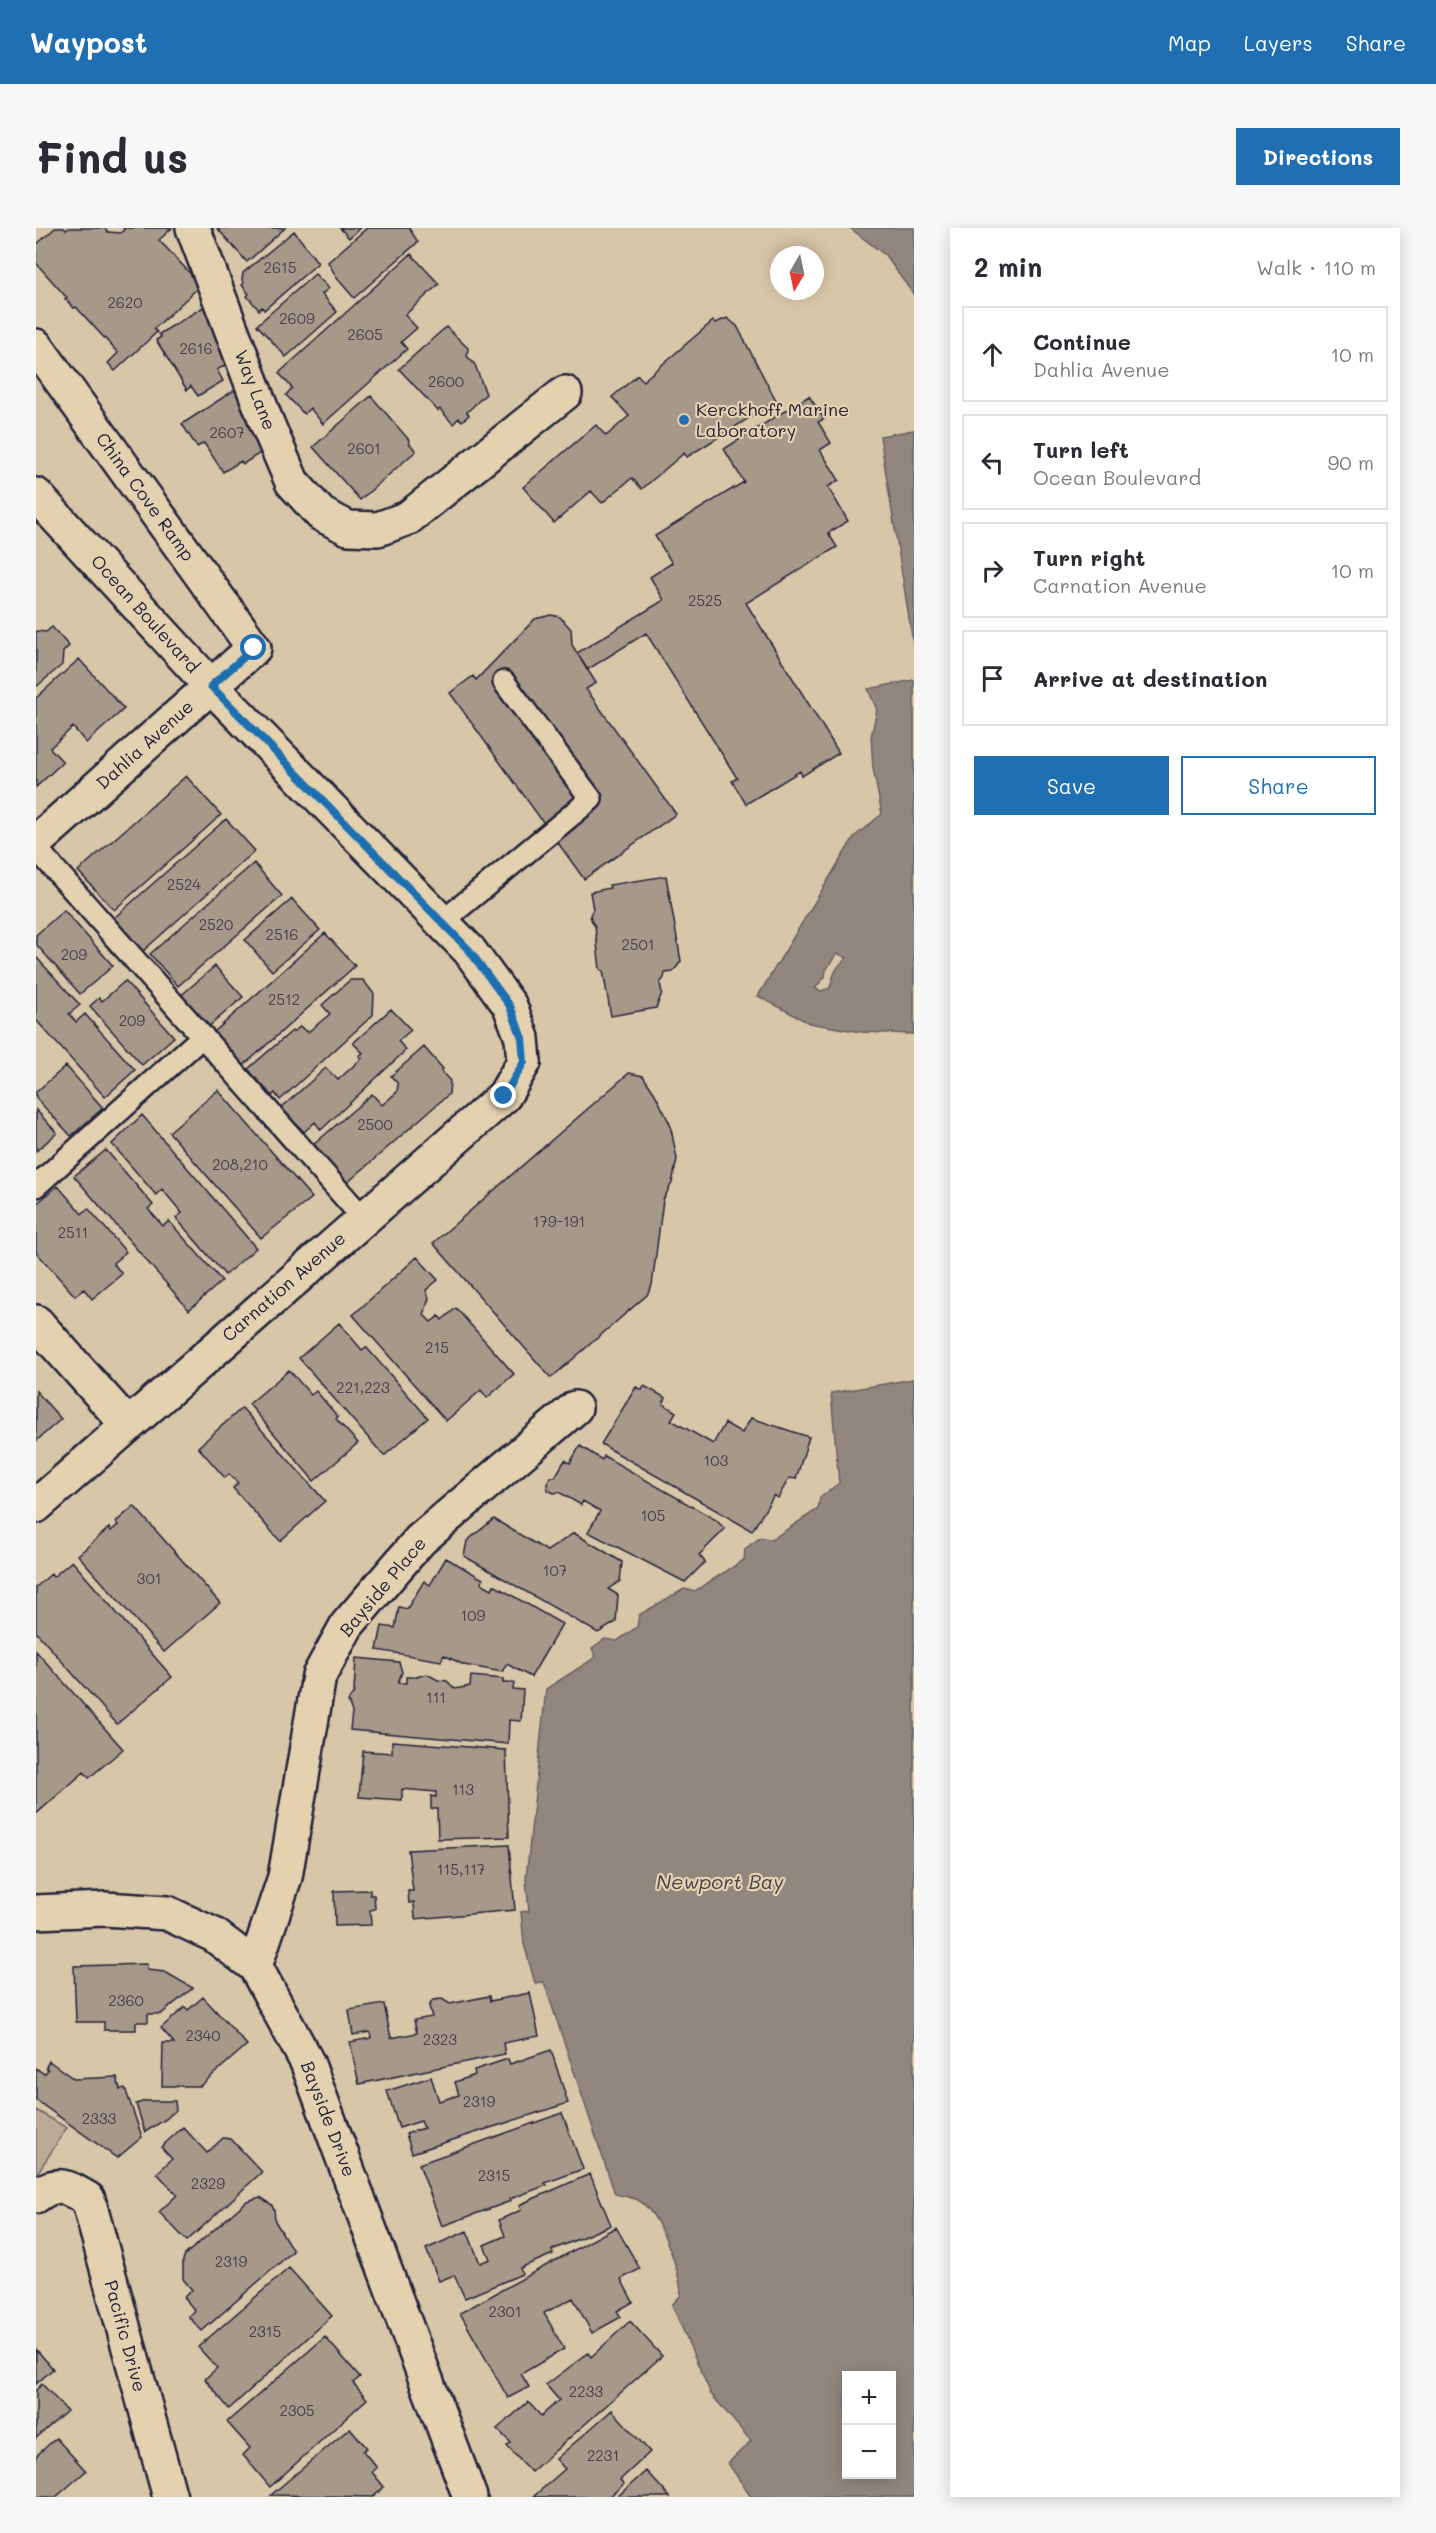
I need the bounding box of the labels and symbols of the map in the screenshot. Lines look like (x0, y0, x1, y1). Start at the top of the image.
north arrow (770, 246, 824, 300)
house number: 2615 (264, 257, 296, 277)
house number: 2620 (107, 292, 143, 312)
house number: 2609 (279, 308, 315, 328)
house number: 2605 (347, 324, 383, 344)
house number: 2616 (179, 338, 213, 358)
street label: Way Lane (230, 346, 282, 433)
house number: 2600 (428, 371, 464, 391)
place label: Kerckhoff Marine Laboratory (696, 397, 849, 442)
marker: Kerckhoff Marine Laboratory (677, 413, 691, 427)
house number: 2607 (209, 422, 245, 442)
street label: China Cove Ramp (91, 427, 201, 566)
house number: 2601 (347, 438, 381, 458)
street label: Ocean Boulevard (86, 549, 205, 678)
house number: 2525 (688, 590, 722, 610)
route start (240, 634, 266, 660)
street label: Dahlia Avenue (91, 694, 198, 794)
house number: 2524 (167, 874, 201, 894)
house number: 2520 (199, 914, 233, 934)
house number: 2516 (266, 924, 298, 944)
house number: 2501 (621, 934, 655, 954)
house number: 209 (61, 944, 87, 964)
house number: 2512 (268, 989, 300, 1009)
house number: 209 (119, 1010, 145, 1030)
route end (490, 1082, 516, 1108)
house number: 2500 (357, 1114, 393, 1134)
house number: 208,210 (212, 1154, 268, 1174)
house number: 179-191 (533, 1211, 585, 1231)
house number: 2511 (58, 1222, 88, 1242)
street label: Carnation Avenue (216, 1226, 350, 1347)
house number: 215 (425, 1337, 449, 1357)
house number: 221,223 (336, 1377, 390, 1397)
house number: 103 (704, 1450, 729, 1470)
house number: 105 (641, 1505, 665, 1525)
street label: Bayside Place (334, 1532, 431, 1641)
house number: 107 (543, 1560, 567, 1580)
house number: 301 (137, 1568, 161, 1588)
house number: 109 (461, 1605, 486, 1625)
house number: 111 (426, 1687, 446, 1707)
house number: 113 (452, 1779, 474, 1799)
house number: 115,117 (437, 1859, 485, 1879)
water label: Newport Bay (656, 1868, 784, 1894)
house number: 2360 (108, 1990, 144, 2010)
house number: 2340 (185, 2025, 221, 2045)
house number: 2323 (423, 2029, 457, 2049)
street label: Bayside Drive (296, 2057, 362, 2180)
house number: 2319 (463, 2091, 495, 2111)
house number: 2333 (82, 2108, 117, 2128)
house number: 2315 (478, 2165, 510, 2185)
house number: 2329 (191, 2173, 225, 2193)
house number: 2319 (215, 2251, 247, 2271)
street label: Pacific Drive (100, 2277, 152, 2394)
house number: 2301 (488, 2301, 522, 2321)
house number: 2315 (249, 2321, 281, 2341)
house number: 2233 (569, 2381, 603, 2401)
house number: 2305 (279, 2400, 315, 2420)
house number: 2231 (587, 2445, 619, 2465)

